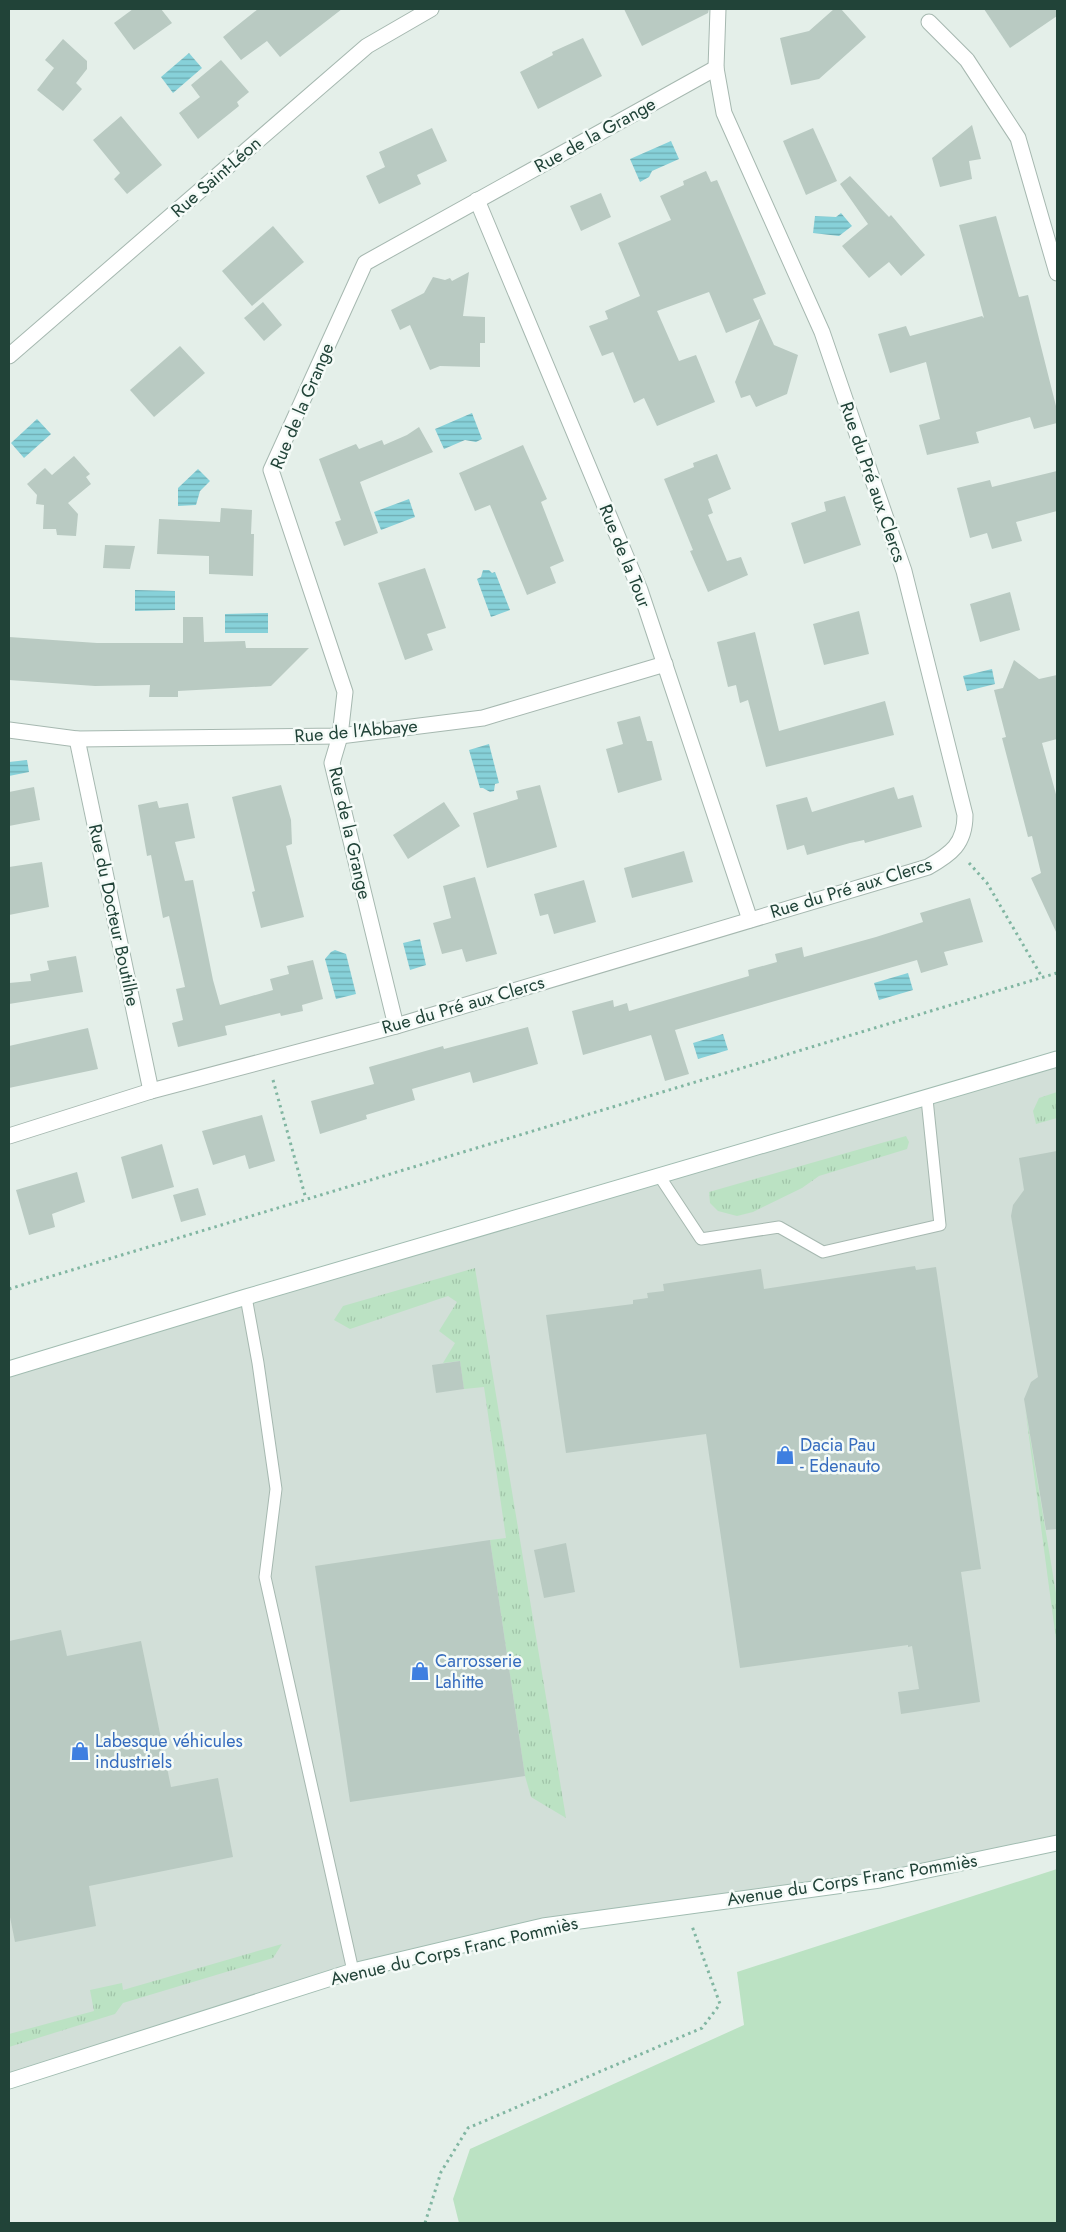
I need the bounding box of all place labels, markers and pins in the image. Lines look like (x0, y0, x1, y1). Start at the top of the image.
place label: Dacia Pau - Edenauto (800, 1432, 880, 1479)
shop icon: Dacia Pau - Edenauto (774, 1444, 796, 1466)
place label: Carrosserie Lahitte (435, 1648, 522, 1695)
shop icon: Carrosserie Lahitte (409, 1660, 431, 1682)
place label: Labesque véhicules industriels (95, 1728, 243, 1775)
shop icon: Labesque véhicules industriels (69, 1740, 91, 1762)

